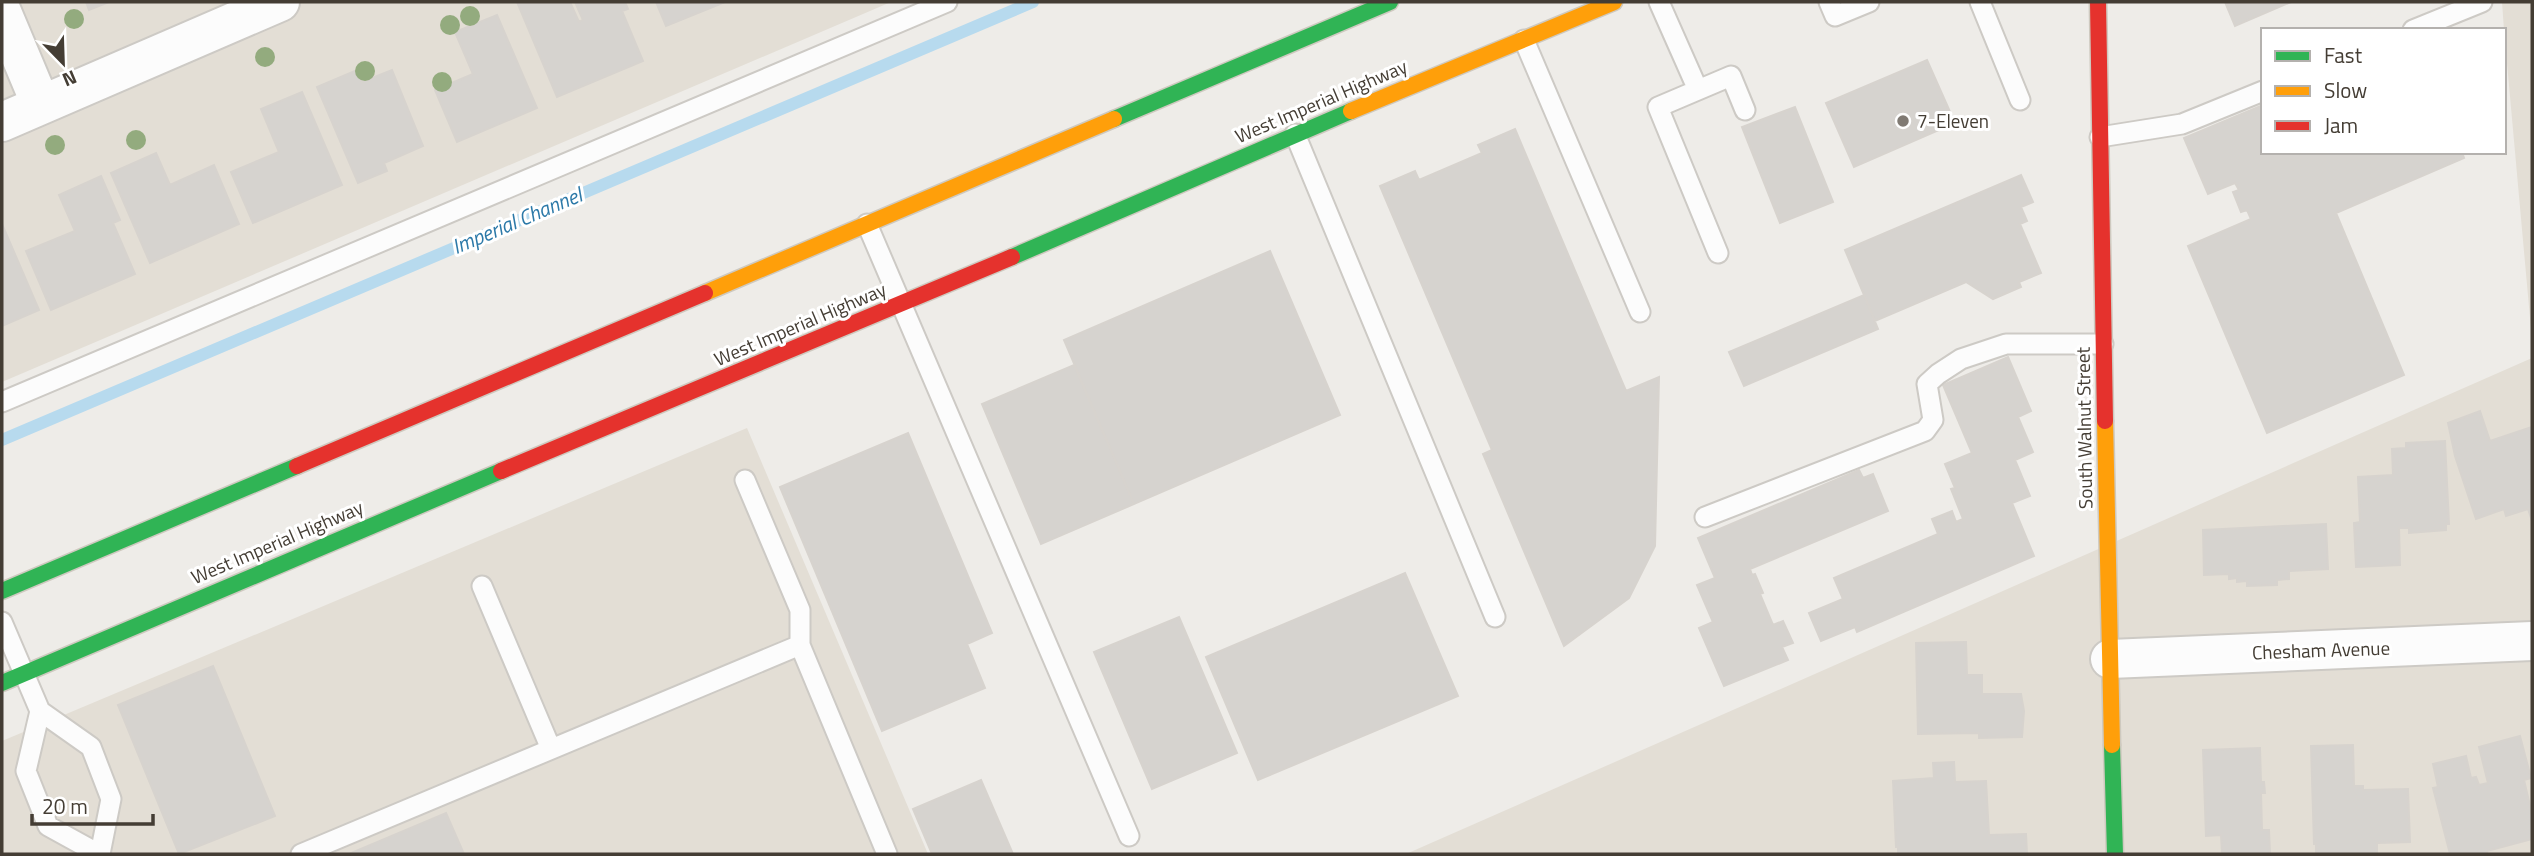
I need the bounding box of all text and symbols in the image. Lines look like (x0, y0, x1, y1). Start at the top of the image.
north arrow (28, 28, 98, 98)
legend (2261, 28, 2506, 154)
text: Fast (2324, 39, 2363, 71)
street label: West Imperial Highway (1230, 51, 1411, 150)
text: N (58, 63, 82, 95)
text: Slow (2324, 74, 2367, 106)
place label: 7-Eleven (1917, 106, 1989, 135)
text: Jam (2324, 109, 2358, 141)
marker: 7-Eleven (1895, 113, 1911, 129)
water label: Imperial Channel (447, 177, 589, 262)
street label: West Imperial Highway (709, 274, 890, 373)
street label: South Walnut Street (2068, 346, 2099, 509)
street label: West Imperial Highway (186, 492, 367, 591)
street label: Chesham Avenue (2251, 633, 2391, 666)
scale bar (32, 782, 152, 826)
text: 20 m (42, 790, 88, 822)

